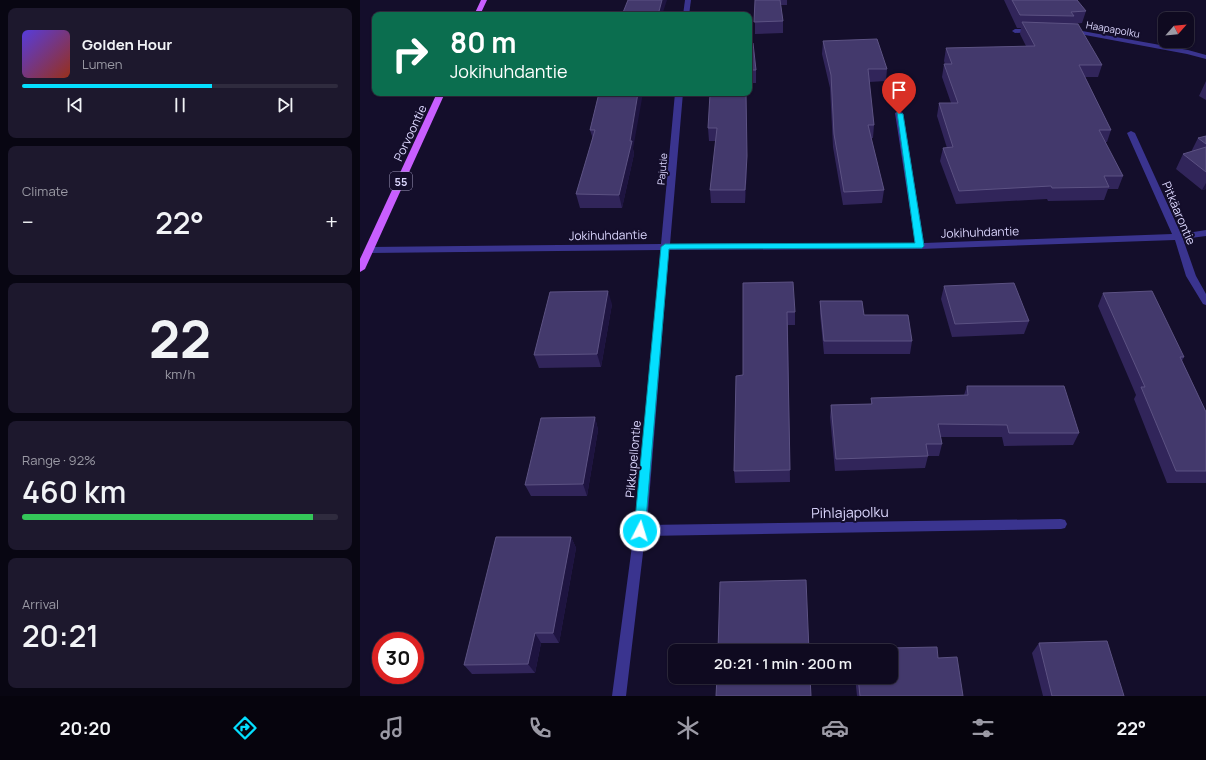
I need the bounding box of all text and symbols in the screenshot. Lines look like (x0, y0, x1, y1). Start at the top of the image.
north arrow (1158, 12, 1194, 48)
map controls (1158, 12, 1194, 48)
street label: Haapapolku (1085, 17, 1141, 41)
text: 80 m (450, 23, 516, 61)
icon: right (384, 28, 436, 80)
text: Golden Hour (82, 34, 172, 55)
text: Lumen (82, 55, 122, 73)
text: Jokihuhdantie (450, 59, 568, 83)
pin (882, 73, 916, 114)
icon: arrive (888, 79, 910, 101)
icon: previous (64, 94, 86, 116)
icon: pause (169, 94, 191, 116)
icon: next (274, 94, 296, 116)
street label: Porvoontie (390, 102, 430, 164)
street label: Pajutie (654, 152, 670, 186)
road number: 55 (390, 172, 412, 190)
street label: Pitkäarontie (1158, 179, 1200, 247)
text: Climate (22, 182, 68, 200)
text: 22° (155, 202, 204, 243)
text: − (22, 207, 34, 237)
text: + (325, 207, 338, 237)
street label: Jokihuhdantie (941, 222, 1019, 242)
street label: Jokihuhdantie (569, 226, 647, 244)
text: 22 (149, 303, 211, 374)
text: km/h (165, 365, 195, 383)
street label: Pikkupellontie (621, 420, 645, 498)
text: Range · 92% (22, 451, 96, 469)
text: 460 km (22, 471, 126, 512)
street label: Pihlajapolku (811, 502, 889, 522)
position arrow (619, 510, 661, 552)
text: Arrival (22, 595, 59, 613)
text: 20:21 (22, 615, 99, 656)
speed limit sign: 30 (372, 632, 424, 684)
text: 20:21 · 1 min · 200 m (714, 653, 852, 674)
icon: directions (231, 714, 259, 742)
icon: music (378, 714, 406, 742)
icon: phone (526, 714, 554, 742)
icon: climate (674, 714, 702, 742)
icon: car (821, 714, 849, 742)
icon: filters (969, 714, 997, 742)
text: 20:20 (60, 716, 111, 740)
text: 22° (1117, 716, 1146, 740)

